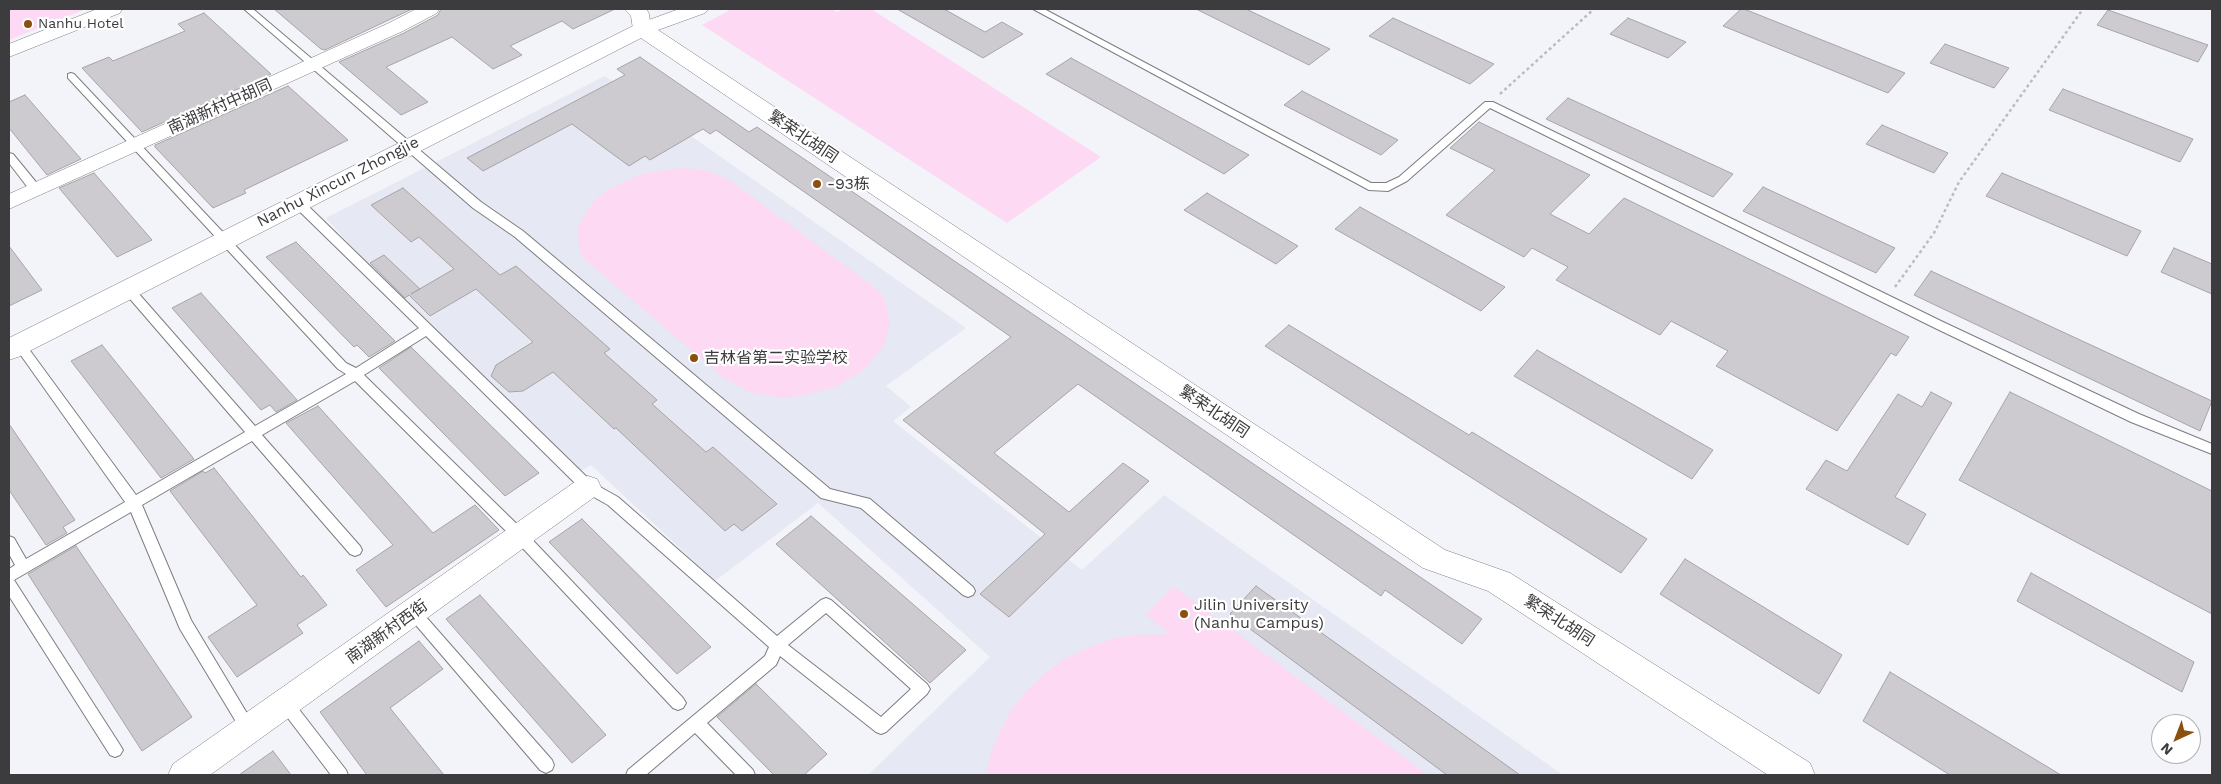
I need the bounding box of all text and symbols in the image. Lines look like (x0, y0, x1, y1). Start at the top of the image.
place label: Nanhu Hotel (38, 16, 124, 32)
marker: Nanhu Hotel (22, 18, 34, 30)
street label: 南湖新村中胡同 (165, 75, 275, 139)
street label: 繁荣北胡同 (764, 107, 842, 167)
street label: Nanhu Xincun Zhongjie (254, 133, 422, 231)
place label: -93栋 (827, 174, 870, 194)
marker: -93栋 (811, 178, 823, 190)
place label: 吉林省第二实验学校 (704, 348, 848, 368)
marker: 吉林省第二实验学校 (688, 352, 700, 364)
street label: 繁荣北胡同 (1175, 382, 1253, 442)
street label: 繁荣北胡同 (1520, 591, 1598, 651)
place label: Jilin University (Nanhu Campus) (1194, 595, 1324, 633)
street label: 南湖新村西街 (343, 596, 431, 668)
marker: Jilin University (Nanhu Campus) (1178, 608, 1190, 620)
north arrow (2151, 714, 2201, 764)
text: N (2157, 740, 2176, 759)

